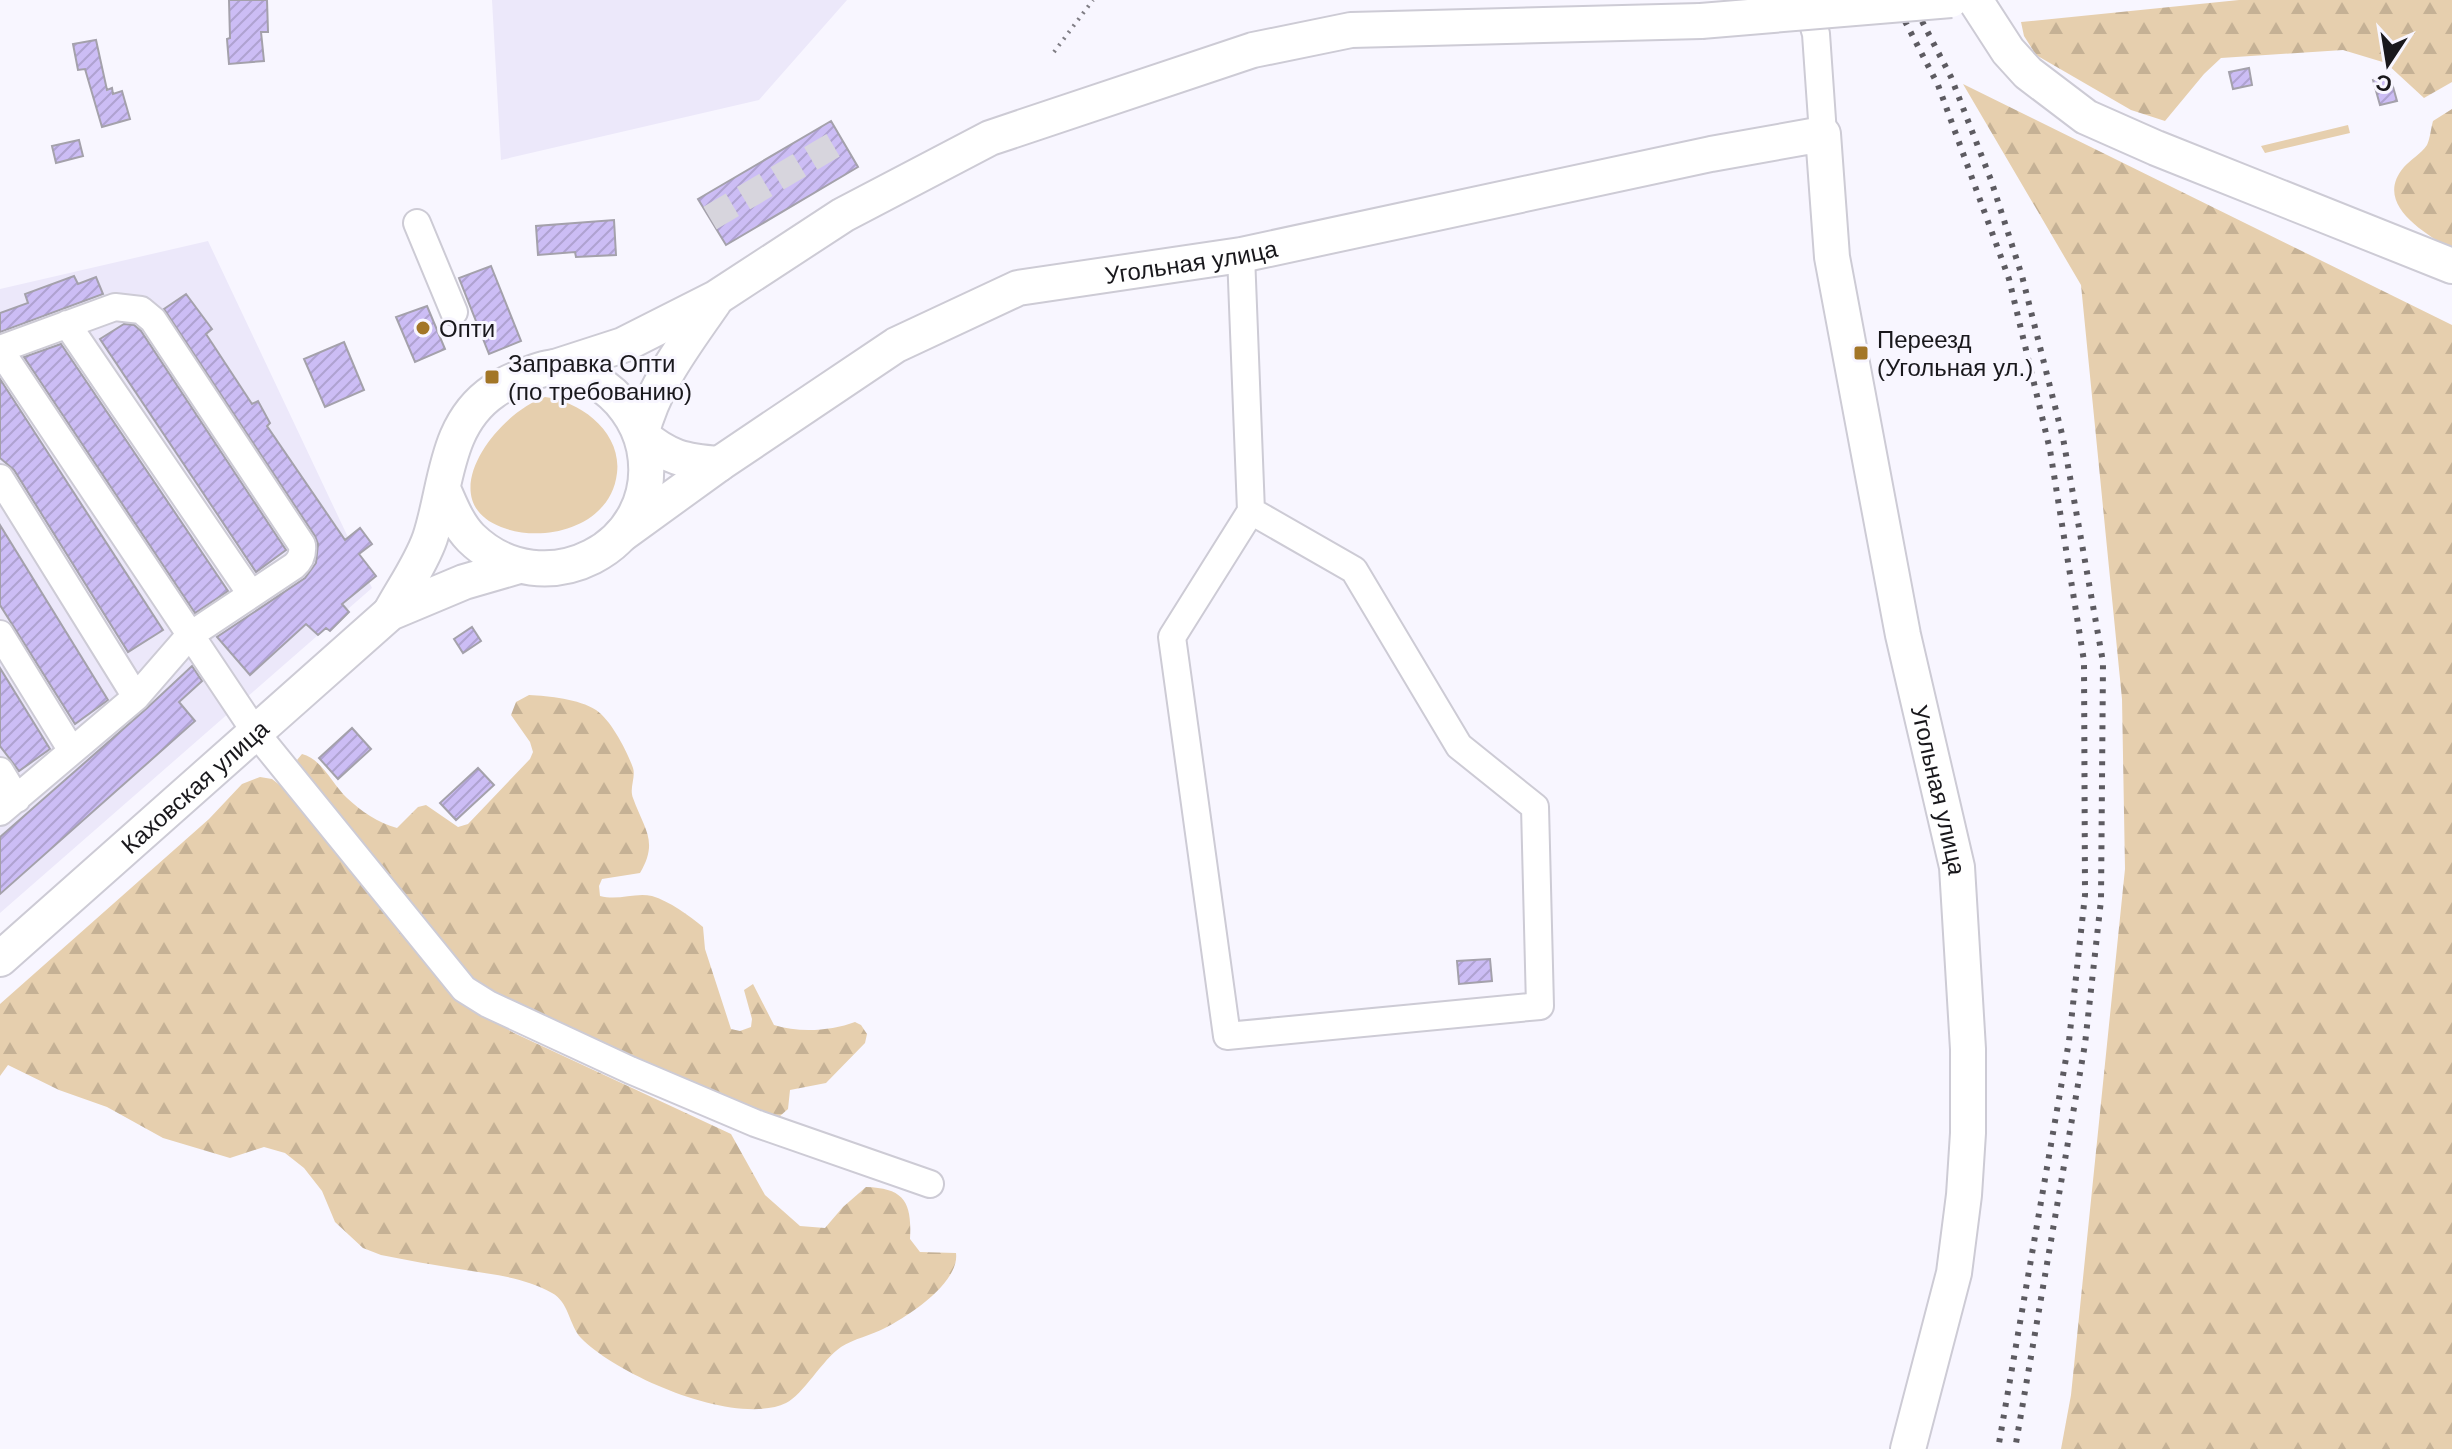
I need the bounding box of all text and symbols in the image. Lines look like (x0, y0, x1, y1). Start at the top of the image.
north arrow (2348, 24, 2428, 104)
text: С (2373, 69, 2394, 97)
street label: Угольная улица (1103, 234, 1280, 288)
place label: Опти (439, 315, 495, 342)
marker: Опти (414, 319, 432, 337)
place label: Переезд (Угольная ул.) (1877, 326, 2033, 381)
marker: Переезд (Угольная ул.) (1852, 344, 1870, 362)
place label: Заправка Опти (по требованию) (508, 350, 692, 405)
marker: Заправка Опти (по требованию) (483, 368, 501, 386)
street label: Угольная улица (1906, 702, 1971, 876)
street label: Каховская улица (116, 714, 274, 859)

